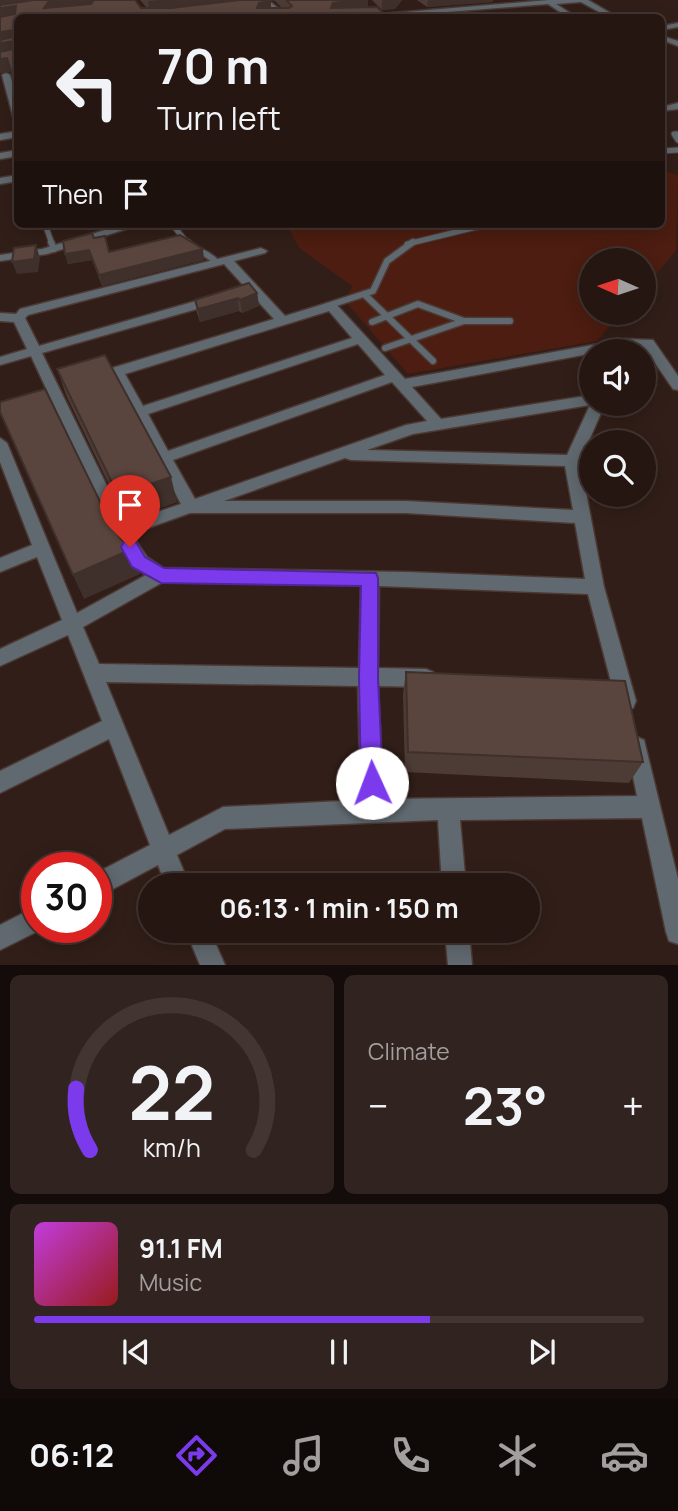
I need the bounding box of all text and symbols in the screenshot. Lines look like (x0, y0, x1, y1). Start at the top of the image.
text: 70 m (157, 32, 269, 99)
icon: left (42, 42, 133, 133)
text: Turn left (157, 96, 281, 140)
icon: arrive (117, 175, 155, 213)
text: Then (42, 176, 103, 212)
north arrow (579, 248, 656, 326)
map controls (579, 248, 656, 507)
button: sound (579, 339, 656, 416)
button: search (579, 430, 656, 507)
pin (100, 475, 160, 547)
icon: arrive (111, 486, 149, 524)
position arrow (335, 746, 409, 820)
speed limit sign: 30 (21, 852, 112, 943)
text: 06:13 · 1 min · 150 m (219, 890, 459, 926)
text: Climate (368, 1035, 450, 1067)
text: 22 (129, 1043, 215, 1143)
text: 23° (463, 1070, 548, 1141)
text: − (368, 1079, 389, 1131)
text: + (622, 1079, 644, 1131)
text: km/h (143, 1130, 201, 1165)
text: 91.1 FM (139, 1230, 223, 1266)
text: Music (139, 1266, 202, 1298)
icon: previous (117, 1333, 155, 1371)
icon: pause (320, 1333, 358, 1371)
icon: next (523, 1333, 561, 1371)
icon: directions (172, 1431, 221, 1480)
icon: music (279, 1431, 328, 1480)
icon: phone (386, 1431, 435, 1480)
icon: climate (493, 1431, 542, 1480)
icon: car (600, 1431, 649, 1480)
text: 06:12 (29, 1433, 114, 1477)

